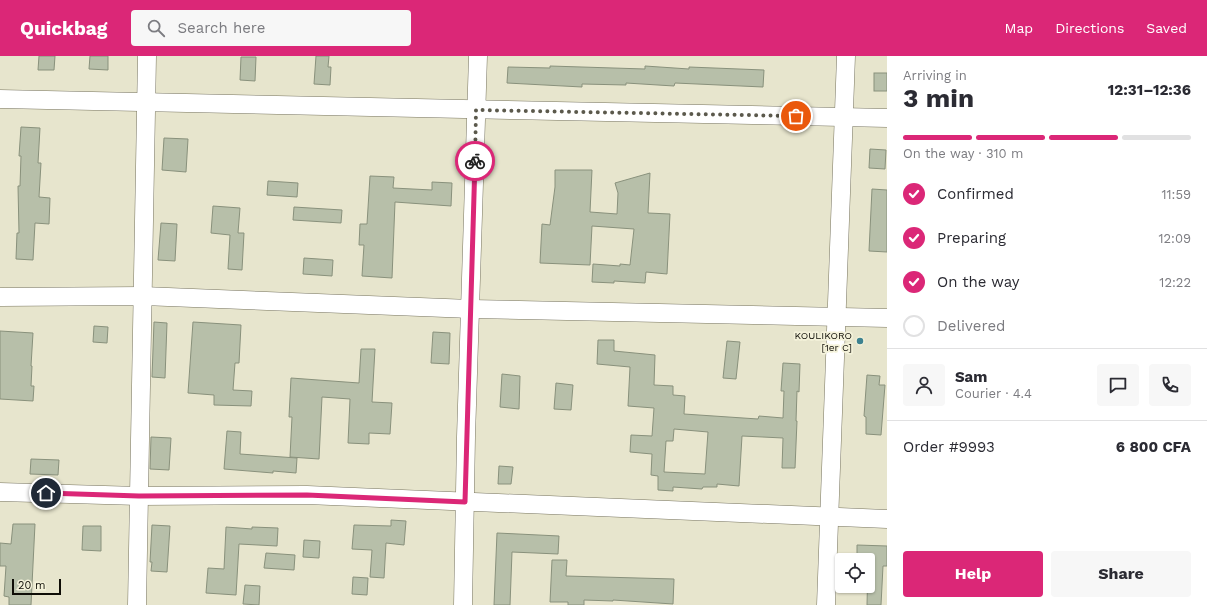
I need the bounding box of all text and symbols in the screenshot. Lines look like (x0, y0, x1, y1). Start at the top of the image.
search box (131, 10, 411, 46)
text: Quickbag (20, 17, 107, 40)
icon: search (145, 17, 167, 39)
text: Search here (177, 19, 265, 37)
text: Map (1005, 20, 1033, 36)
text: Directions (1055, 20, 1124, 36)
text: Saved (1146, 20, 1187, 36)
text: Arriving in (903, 68, 967, 83)
text: 12:31–12:36 (1108, 81, 1191, 99)
text: 3 min (903, 83, 974, 113)
pin (779, 99, 813, 133)
icon: bag (785, 105, 807, 127)
courier (455, 141, 495, 181)
text: On the way · 310 m (903, 146, 1023, 161)
icon: bike (464, 150, 486, 172)
icon: check (903, 183, 925, 205)
text: Confirmed (937, 185, 1014, 203)
text: 11:59 (1161, 187, 1191, 202)
icon: check (903, 227, 925, 249)
text: Preparing (937, 229, 1006, 247)
text: 12:09 (1158, 231, 1191, 246)
icon: check (903, 271, 925, 293)
text: On the way (937, 273, 1019, 291)
text: 12:22 (1159, 275, 1191, 290)
text: Delivered (937, 317, 1005, 335)
place label: KOULIKORO [1er C] (794, 330, 852, 353)
marker: KOULIKORO [1er C] (855, 336, 865, 346)
button: person (903, 364, 945, 406)
button: chat (1097, 364, 1139, 406)
button: phone (1149, 364, 1191, 406)
text: Sam (955, 368, 987, 386)
text: Courier · 4.4 (955, 386, 1032, 401)
text: Order #9993 (903, 438, 995, 456)
text: 6 800 CFA (1116, 438, 1191, 456)
pin (29, 476, 63, 510)
icon: home (35, 482, 57, 504)
button: Help (903, 551, 1043, 597)
button: Share (1051, 551, 1191, 597)
map controls (835, 553, 875, 593)
button: locate (835, 553, 875, 593)
scale bar (12, 577, 61, 596)
text: 20 m (18, 579, 46, 592)

